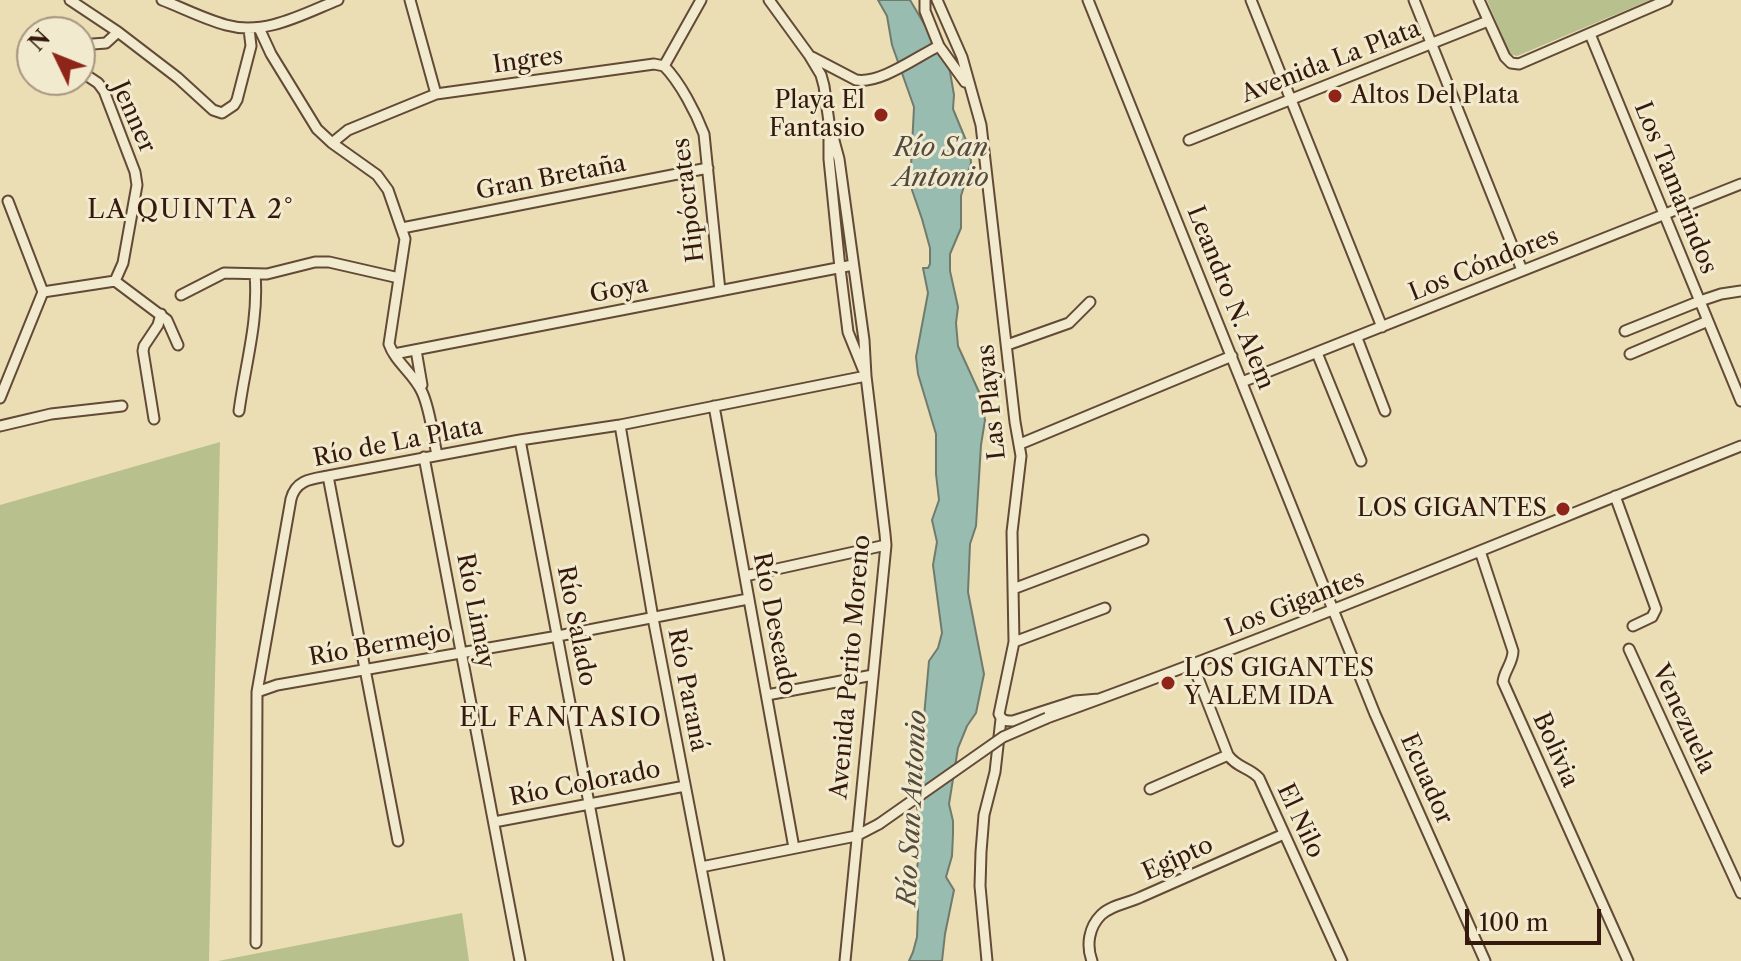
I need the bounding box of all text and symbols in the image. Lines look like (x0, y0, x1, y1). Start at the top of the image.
street label: Avenida La Plata (1237, 15, 1425, 109)
north arrow (16, 16, 96, 96)
text: N (23, 24, 56, 57)
street label: Ingres (491, 42, 565, 80)
street label: Jenner (105, 77, 161, 157)
place label: Altos Del Plata (1351, 82, 1519, 110)
place label: Playa El Fantasio (769, 87, 865, 143)
marker: Altos Del Plata (1326, 87, 1344, 105)
street label: Los Tamarindos (1627, 98, 1723, 278)
marker: Playa El Fantasio (872, 106, 890, 124)
water label: Río San Antonio (893, 132, 989, 194)
street label: Hipócrates (667, 136, 711, 264)
street label: Gran Bretaña (474, 149, 628, 207)
district label: LA QUINTA 2° (87, 194, 295, 226)
street label: Leandro N. Alem (1180, 202, 1280, 394)
street label: Los Cóndores (1405, 222, 1563, 308)
street label: Goya (587, 270, 651, 310)
street label: Las Playas (972, 343, 1012, 461)
street label: Río de La Plata (311, 412, 485, 474)
place label: LOS GIGANTES (1357, 495, 1547, 523)
marker: LOS GIGANTES (1554, 500, 1572, 518)
street label: Avenida Perito Moreno (825, 534, 877, 800)
street label: Río Deseado (746, 550, 802, 698)
street label: Río Limay (450, 551, 500, 671)
street label: Río Salado (550, 563, 602, 689)
street label: Los Gigantes (1221, 564, 1369, 644)
street label: Río Bermejo (307, 619, 453, 673)
street label: Río Paraná (661, 626, 713, 754)
place label: LOS GIGANTES Y ALEM IDA (1184, 655, 1374, 711)
street label: Venezuela (1645, 660, 1721, 778)
marker: LOS GIGANTES Y ALEM IDA (1159, 674, 1177, 692)
district label: EL FANTASIO (459, 702, 663, 734)
street label: Bolivia (1526, 708, 1584, 792)
water label: Río San Antonio (892, 709, 934, 907)
street label: Ecuador (1393, 729, 1459, 829)
street label: Río Colorado (507, 755, 663, 813)
street label: El Nilo (1270, 779, 1330, 863)
street label: Egipto (1138, 831, 1218, 887)
scale bar (1469, 893, 1605, 943)
text: 100 m (1479, 908, 1548, 937)

